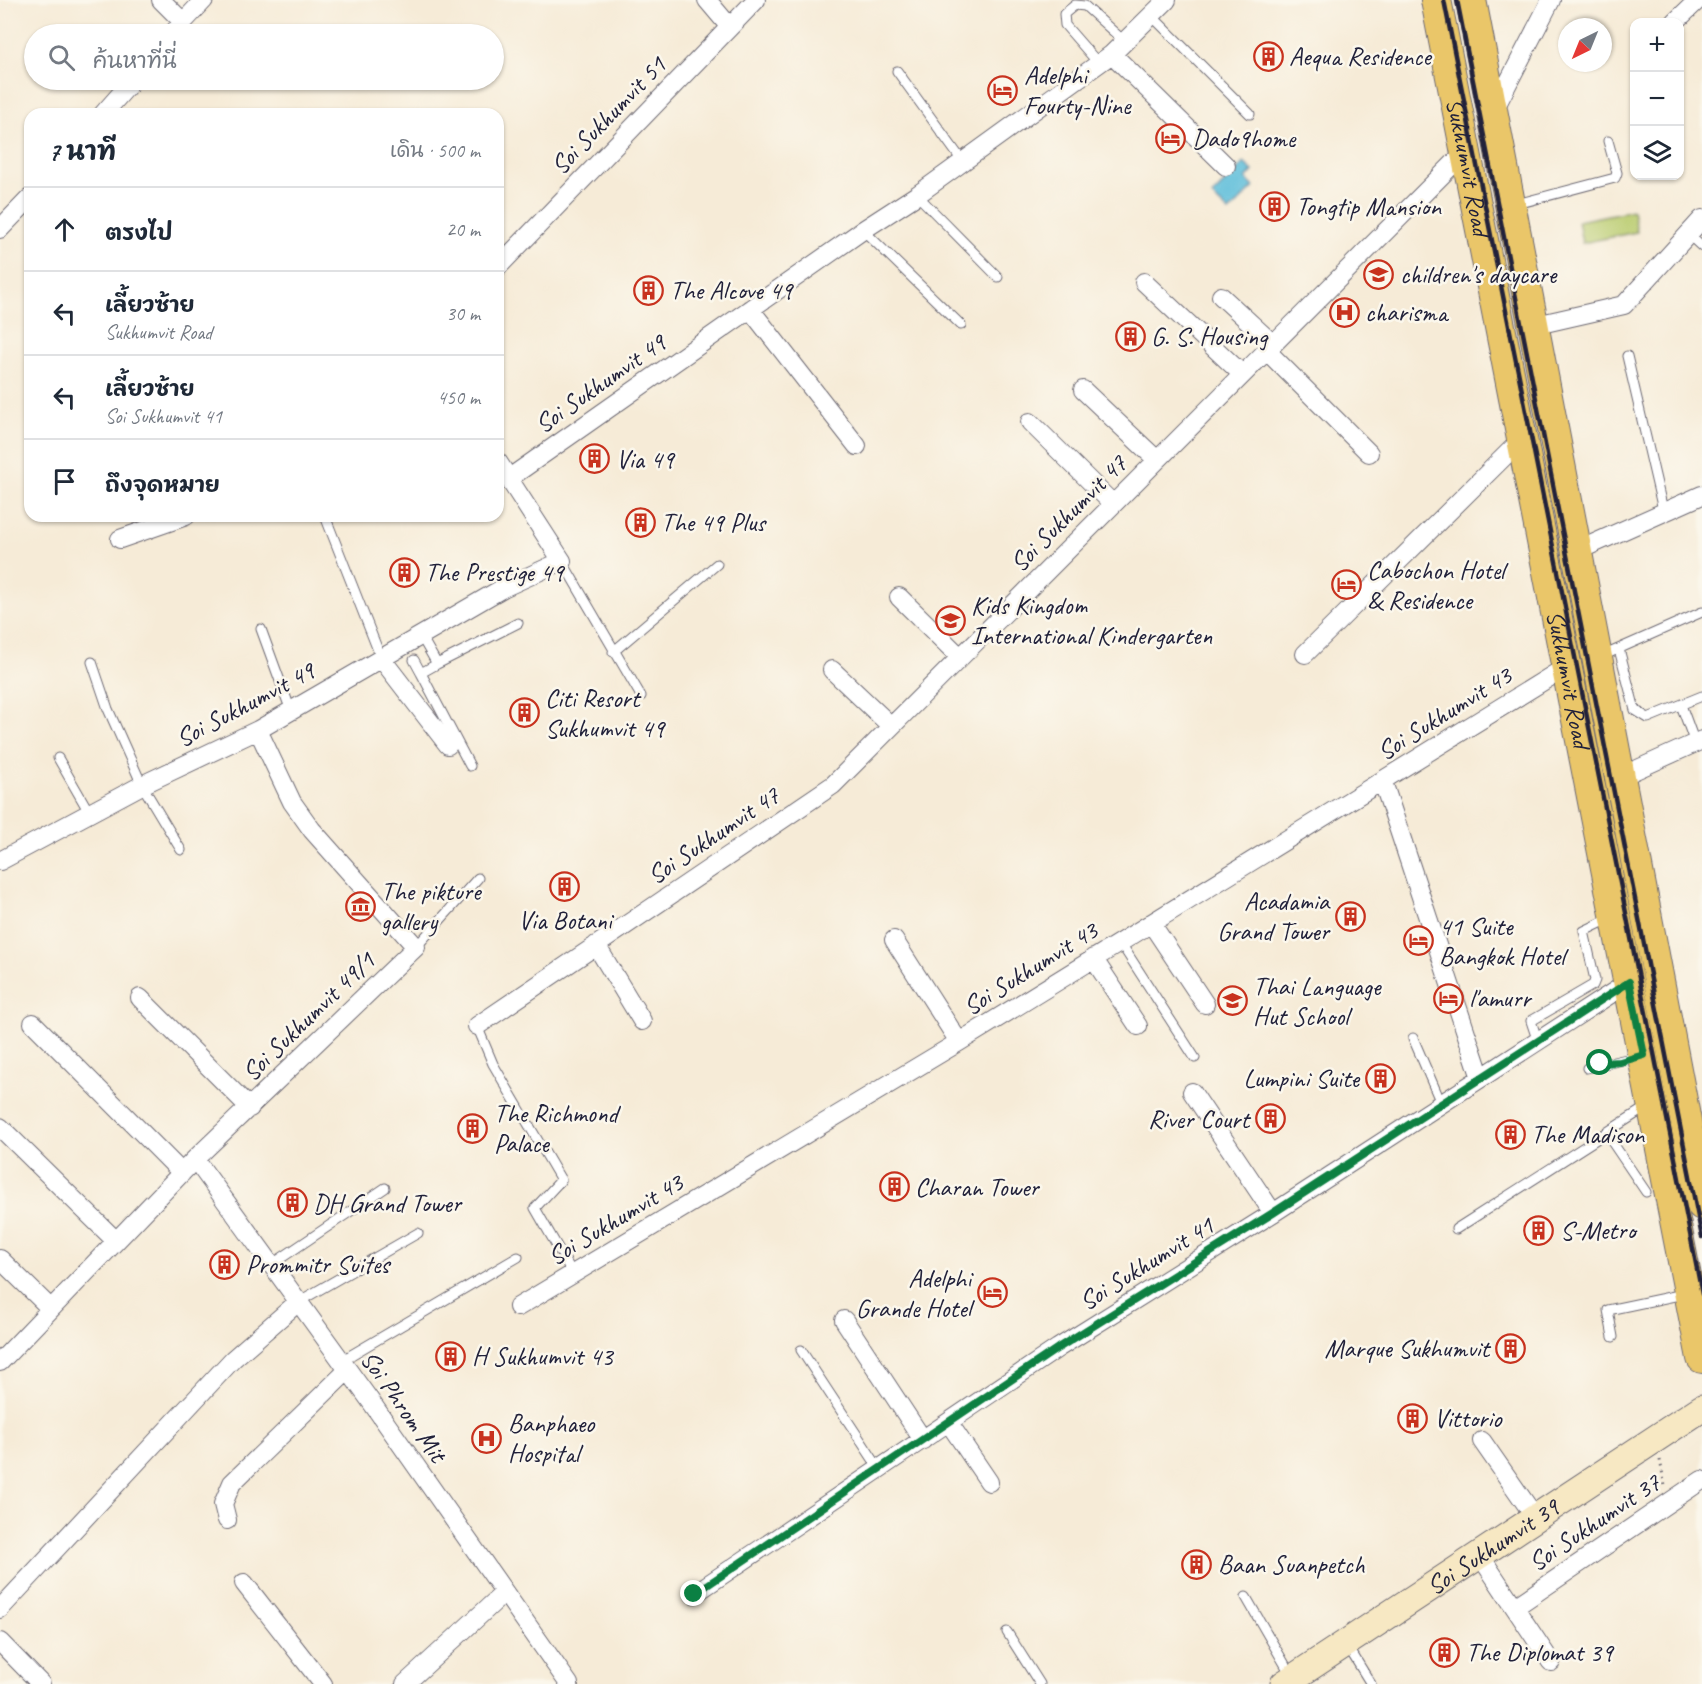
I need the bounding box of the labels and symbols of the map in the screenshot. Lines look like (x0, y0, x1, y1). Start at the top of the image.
north arrow (1558, 18, 1612, 72)
building icon: Aequa Residence (1252, 40, 1284, 72)
place label: Aequa Residence (1289, 40, 1433, 73)
street label: Soi Sukhumvit 51 (544, 48, 674, 182)
place label: Adelphi Fourty-Nine (1024, 59, 1132, 122)
hotel icon: Adelphi Fourty-Nine (987, 74, 1019, 106)
street label: Sukhumvit Road (1439, 95, 1499, 242)
hotel icon: Dado9home (1155, 122, 1187, 154)
place label: Dado9home (1192, 122, 1297, 155)
building icon: Tongtip Mansion (1259, 190, 1291, 222)
place label: Tongtip Mansion (1296, 190, 1442, 223)
school or university icon: children's daycare (1363, 258, 1395, 290)
place label: children's daycare (1400, 258, 1558, 291)
building icon: The Alcove 49 (633, 274, 665, 306)
place label: The Alcove 49 (670, 274, 795, 307)
hospital icon: charisma (1328, 296, 1360, 328)
place label: charisma (1365, 296, 1449, 329)
building icon: G. S. Housing (1114, 320, 1146, 352)
place label: G. S. Housing (1151, 320, 1269, 353)
street label: Soi Sukhumvit 49 (528, 325, 674, 441)
building icon: Via 49 (579, 443, 611, 475)
place label: Via 49 (616, 443, 676, 476)
street label: Soi Sukhumvit 47 (1003, 447, 1135, 579)
building icon: The 49 Plus (624, 506, 656, 538)
place label: The 49 Plus (661, 506, 767, 539)
place label: Cabochon Hotel & Residence (1367, 554, 1509, 617)
building icon: The Prestige 49 (388, 556, 420, 588)
place label: The Prestige 49 (425, 556, 566, 589)
hotel icon: Cabochon Hotel & Residence (1330, 569, 1362, 601)
place label: Kids Kingdom International Kindergarten (971, 589, 1212, 652)
school or university icon: Kids Kingdom International Kindergarten (934, 604, 966, 636)
street label: Sukhumvit Road (1539, 608, 1599, 754)
street label: Soi Sukhumvit 49 (170, 653, 322, 755)
street label: Soi Sukhumvit 43 (1371, 658, 1519, 768)
place label: Citi Resort Sukhumvit 49 (545, 682, 667, 745)
building icon: Citi Resort Sukhumvit 49 (508, 697, 540, 729)
street label: Soi Sukhumvit 47 (641, 778, 787, 892)
building icon: Via Botani (549, 870, 581, 902)
place label: The pikture gallery (381, 875, 483, 938)
place label: Acadamia Grand Tower (1217, 885, 1331, 948)
museum icon: The pikture gallery (344, 890, 376, 922)
building icon: Acadamia Grand Tower (1334, 900, 1366, 932)
place label: Via Botani (518, 904, 615, 937)
place label: 41 Suite Bangkok Hotel (1439, 910, 1569, 973)
street label: Soi Sukhumvit 43 (957, 913, 1105, 1023)
hotel icon: 41 Suite Bangkok Hotel (1402, 925, 1434, 957)
street label: Soi Sukhumvit 49/1 (235, 944, 383, 1088)
place label: Thai Language Hut School (1253, 970, 1382, 1033)
hotel icon: l'amurr (1432, 982, 1464, 1014)
place label: l'amurr (1469, 982, 1533, 1015)
school or university icon: Thai Language Hut School (1216, 985, 1248, 1017)
route start (1586, 1049, 1612, 1075)
place label: Lumpini Suite (1244, 1062, 1361, 1095)
building icon: Lumpini Suite (1364, 1062, 1396, 1094)
place label: The Richmond Palace (494, 1097, 621, 1160)
place label: River Court (1148, 1103, 1251, 1136)
building icon: River Court (1254, 1103, 1286, 1135)
building icon: The Richmond Palace (457, 1112, 489, 1144)
building icon: The Madison (1494, 1118, 1526, 1150)
place label: The Madison (1531, 1118, 1646, 1151)
street label: Soi Sukhumvit 43 (542, 1165, 691, 1273)
building icon: Charan Tower (878, 1171, 910, 1203)
place label: Charan Tower (915, 1171, 1040, 1204)
building icon: DH Grand Tower (276, 1187, 308, 1219)
place label: DH Grand Tower (313, 1187, 463, 1220)
street label: Soi Sukhumvit 41 (1073, 1208, 1221, 1318)
building icon: S-Metro (1523, 1214, 1555, 1246)
place label: S-Metro (1560, 1214, 1638, 1247)
building icon: Prommitr Suites (209, 1248, 241, 1280)
place label: Prommitr Suites (246, 1248, 391, 1281)
place label: Adelphi Grande Hotel (856, 1262, 976, 1325)
hotel icon: Adelphi Grande Hotel (976, 1277, 1008, 1309)
place label: Marque Sukhumvit (1324, 1332, 1491, 1365)
building icon: Marque Sukhumvit (1494, 1332, 1526, 1364)
building icon: H Sukhumvit 43 (435, 1340, 467, 1372)
place label: H Sukhumvit 43 (472, 1340, 615, 1373)
street label: Soi Phrom Mit (353, 1344, 455, 1470)
building icon: Vittorio (1397, 1402, 1429, 1434)
place label: Vittorio (1434, 1402, 1503, 1435)
place label: Banphaeo Hospital (508, 1407, 596, 1470)
hospital icon: Banphaeo Hospital (471, 1422, 503, 1454)
street label: Soi Sukhumvit 37 (1522, 1465, 1668, 1579)
street label: Soi Sukhumvit 39 (1420, 1490, 1567, 1602)
building icon: Baan Suanpetch (1181, 1548, 1213, 1580)
place label: Baan Suanpetch (1218, 1548, 1366, 1581)
route end (680, 1580, 706, 1606)
building icon: The Diplomat 39 (1429, 1636, 1461, 1668)
place label: The Diplomat 39 (1466, 1636, 1615, 1669)

